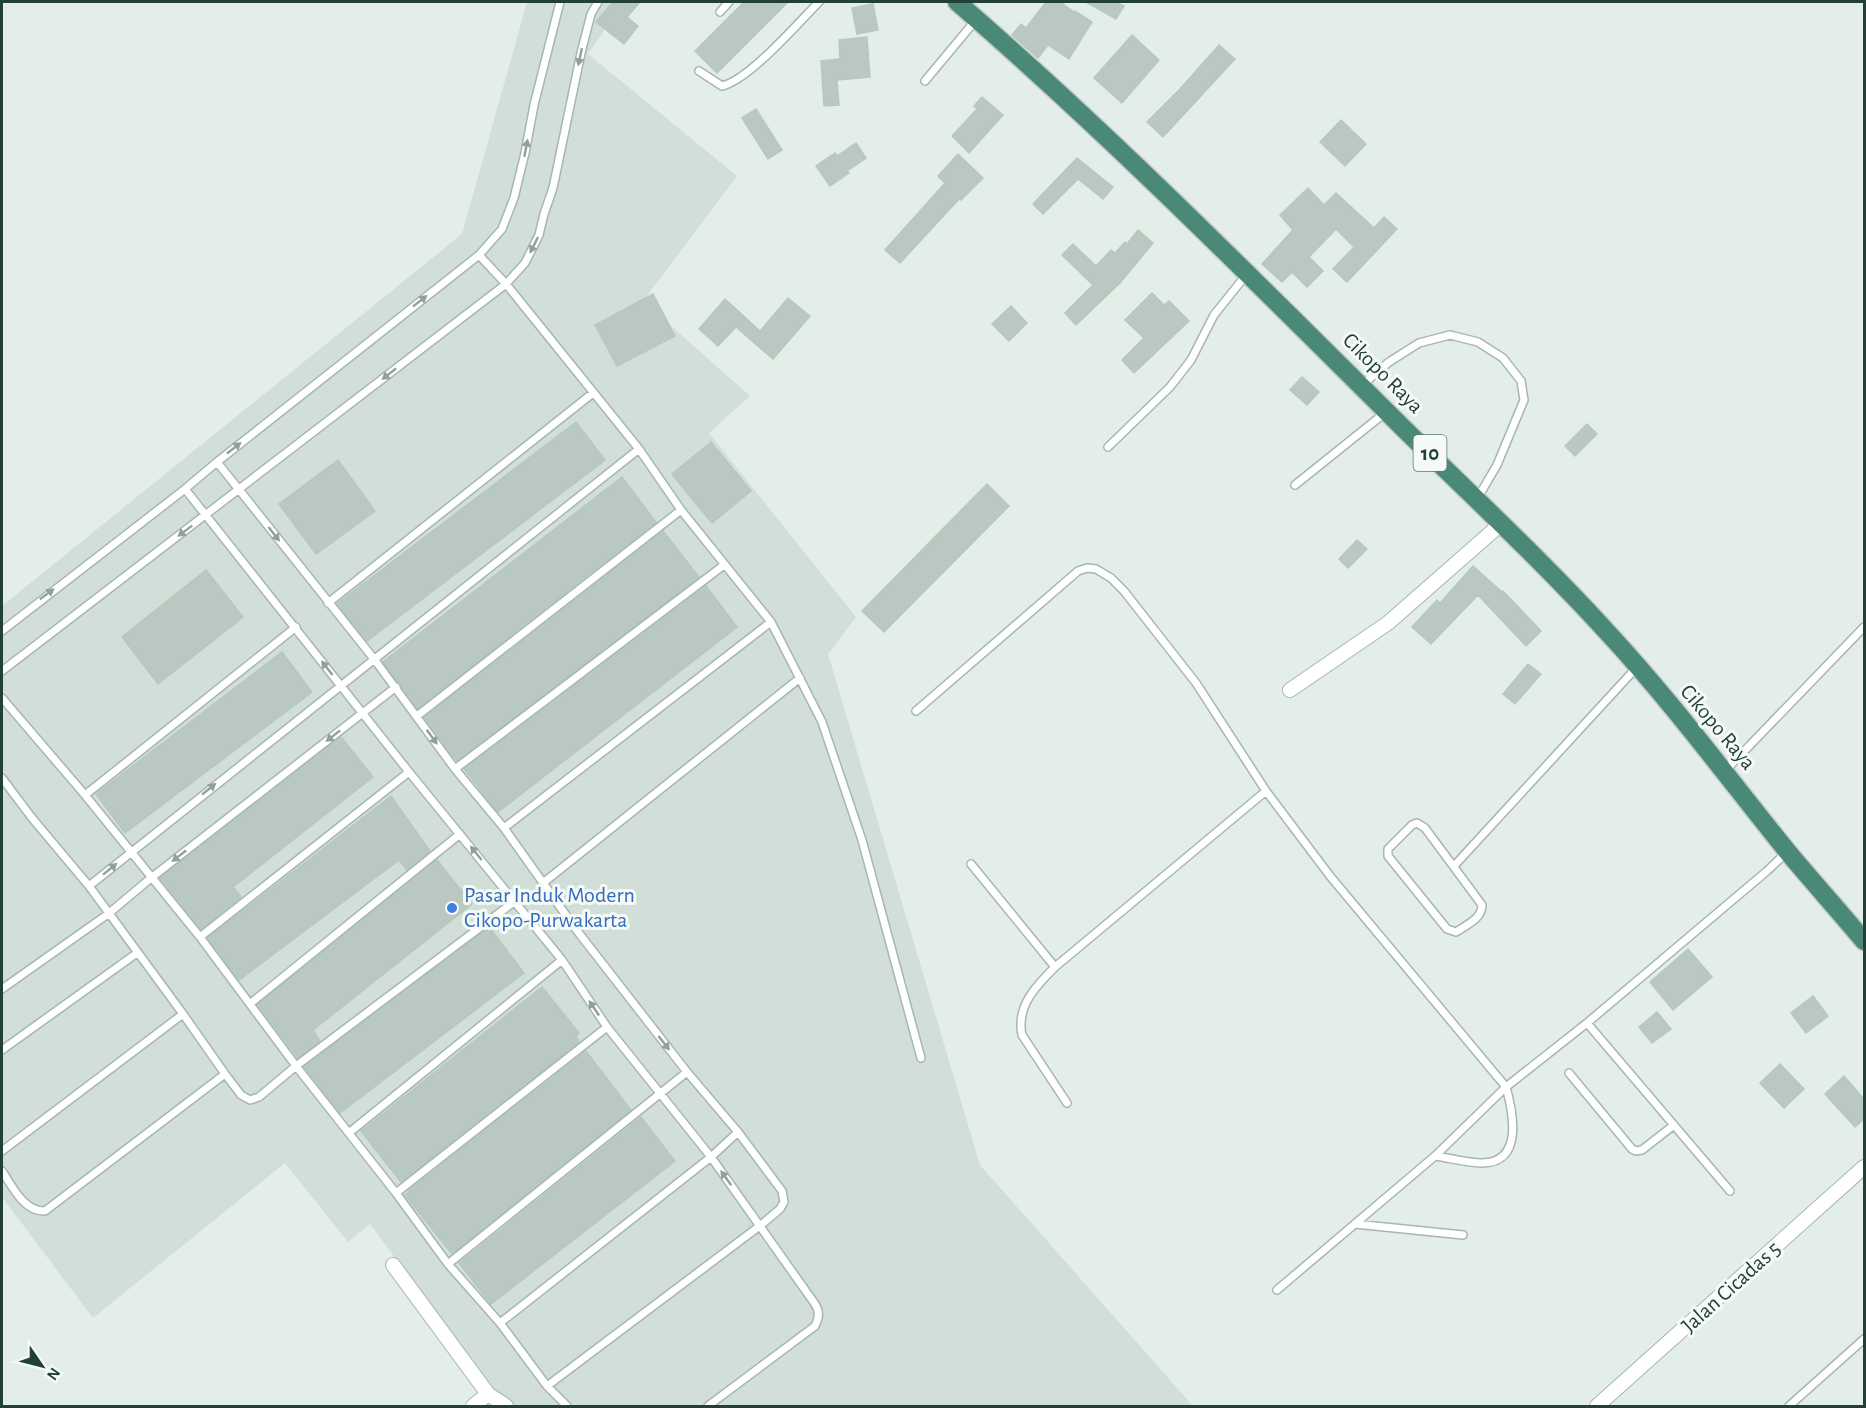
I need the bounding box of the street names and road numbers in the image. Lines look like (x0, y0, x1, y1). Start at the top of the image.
street label: Cikopo Raya (1339, 329, 1427, 417)
road number: 10 (1414, 435, 1446, 471)
street label: Cikopo Raya (1676, 680, 1760, 774)
street label: Jalan Cicadas 5 (1677, 1237, 1785, 1337)

